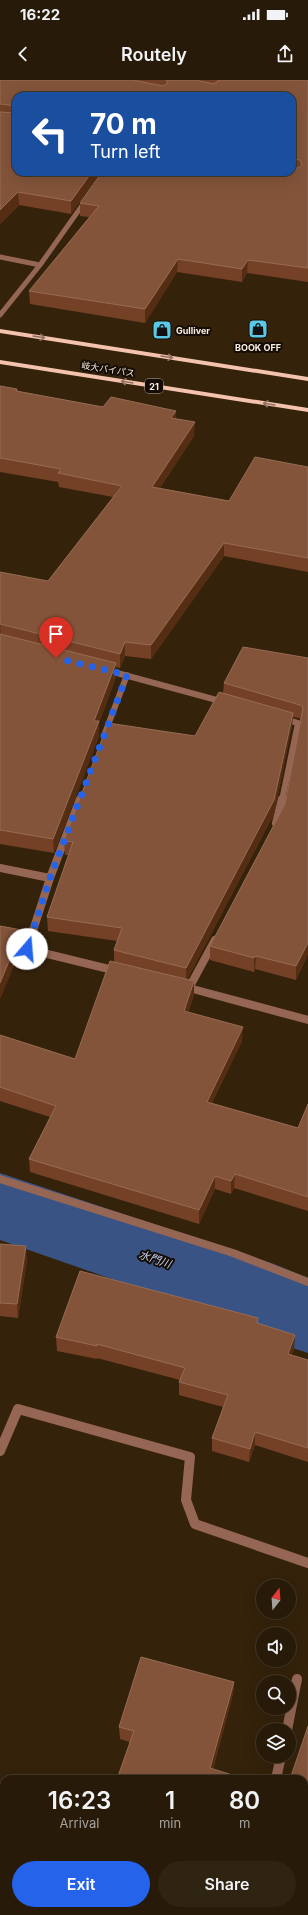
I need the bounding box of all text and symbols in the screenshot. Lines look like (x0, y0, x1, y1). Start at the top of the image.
text: 16:22 (20, 5, 60, 24)
icon: back (12, 43, 34, 65)
icon: share (274, 43, 296, 65)
text: Routely (121, 44, 187, 65)
text: 70 m (90, 107, 157, 141)
icon: left (24, 108, 76, 160)
text: Turn left (90, 141, 160, 162)
shop icon: BOOK OFF (247, 318, 269, 340)
shop icon: Gulliver (151, 319, 173, 341)
place label: Gulliver (176, 325, 210, 336)
one-way arrow (32, 333, 45, 341)
place label: BOOK OFF (235, 342, 281, 353)
one-way arrow (160, 353, 173, 361)
street label: 岐大バイパス (81, 359, 135, 379)
one-way arrow (121, 378, 134, 386)
road number: 21 (145, 379, 163, 393)
one-way arrow (263, 400, 276, 408)
pin (39, 617, 73, 658)
icon: arrive (45, 623, 67, 645)
position arrow (6, 928, 48, 970)
water label: 水門川 (137, 1247, 174, 1271)
north arrow (256, 1579, 296, 1619)
map controls (256, 1579, 296, 1763)
button: sound (256, 1627, 296, 1667)
button: search (256, 1675, 296, 1715)
button: layers (256, 1723, 296, 1763)
text: 16:23 (48, 1786, 111, 1815)
text: 1 (165, 1786, 175, 1815)
text: 80 (229, 1786, 260, 1815)
text: Arrival (59, 1815, 99, 1831)
text: min (159, 1815, 181, 1831)
text: m (239, 1815, 250, 1831)
button: Exit (12, 1861, 150, 1907)
button: Share (158, 1861, 296, 1907)

